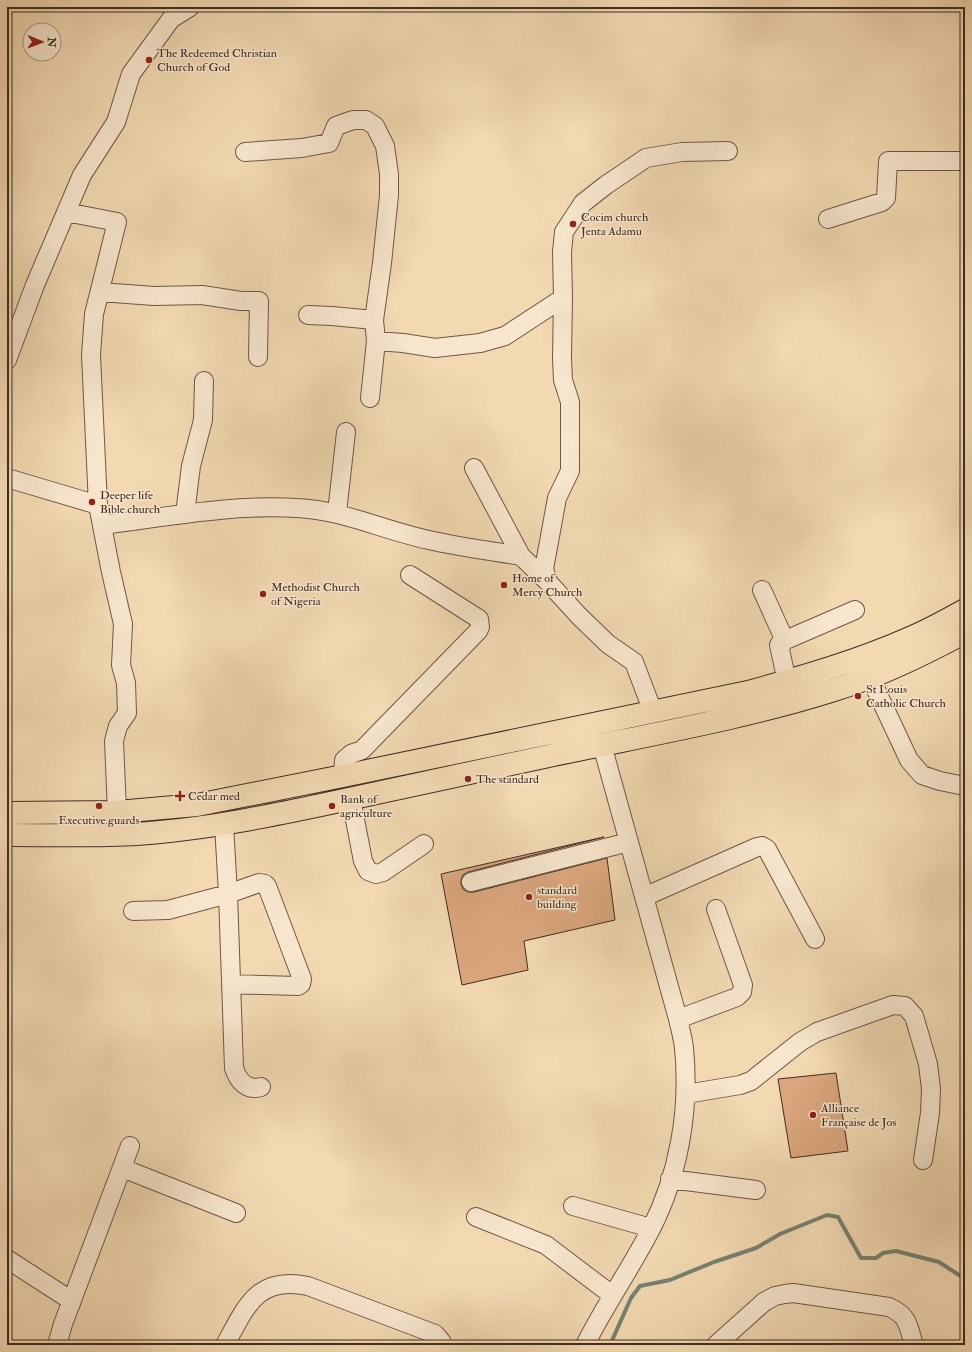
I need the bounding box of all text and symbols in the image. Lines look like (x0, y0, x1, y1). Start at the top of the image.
north arrow (22, 22, 62, 62)
text: N (45, 36, 58, 48)
place label: The Redeemed Christian Church of God (157, 46, 277, 75)
marker: The Redeemed Christian Church of God (144, 55, 154, 65)
place label: Cocim church Jenta Adamu (580, 210, 649, 239)
marker: Cocim church Jenta Adamu (568, 219, 578, 229)
place label: Deeper life Bible church (100, 488, 161, 517)
marker: Deeper life Bible church (87, 497, 97, 507)
place label: Home of Mercy Church (512, 571, 583, 600)
place label: Methodist Church of Nigeria (271, 580, 360, 609)
marker: Home of Mercy Church (499, 580, 509, 590)
marker: Methodist Church of Nigeria (258, 589, 268, 599)
place label: St Louis Catholic Church (866, 682, 947, 711)
marker: St Louis Catholic Church (853, 691, 863, 701)
place label: The standard (476, 772, 539, 787)
marker: The standard (463, 774, 473, 784)
place label: Cedar med (188, 789, 240, 804)
marker: Cedar med (175, 791, 185, 801)
place label: Bank of agriculture (340, 792, 392, 821)
marker: Executive guards (94, 801, 104, 811)
marker: Bank of agriculture (327, 801, 337, 811)
place label: Executive guards (58, 813, 140, 828)
place label: standard building (537, 883, 578, 912)
marker: standard building (524, 892, 534, 902)
place label: Alliance Française de Jos (820, 1101, 896, 1130)
marker: Alliance Française de Jos (808, 1110, 818, 1120)

